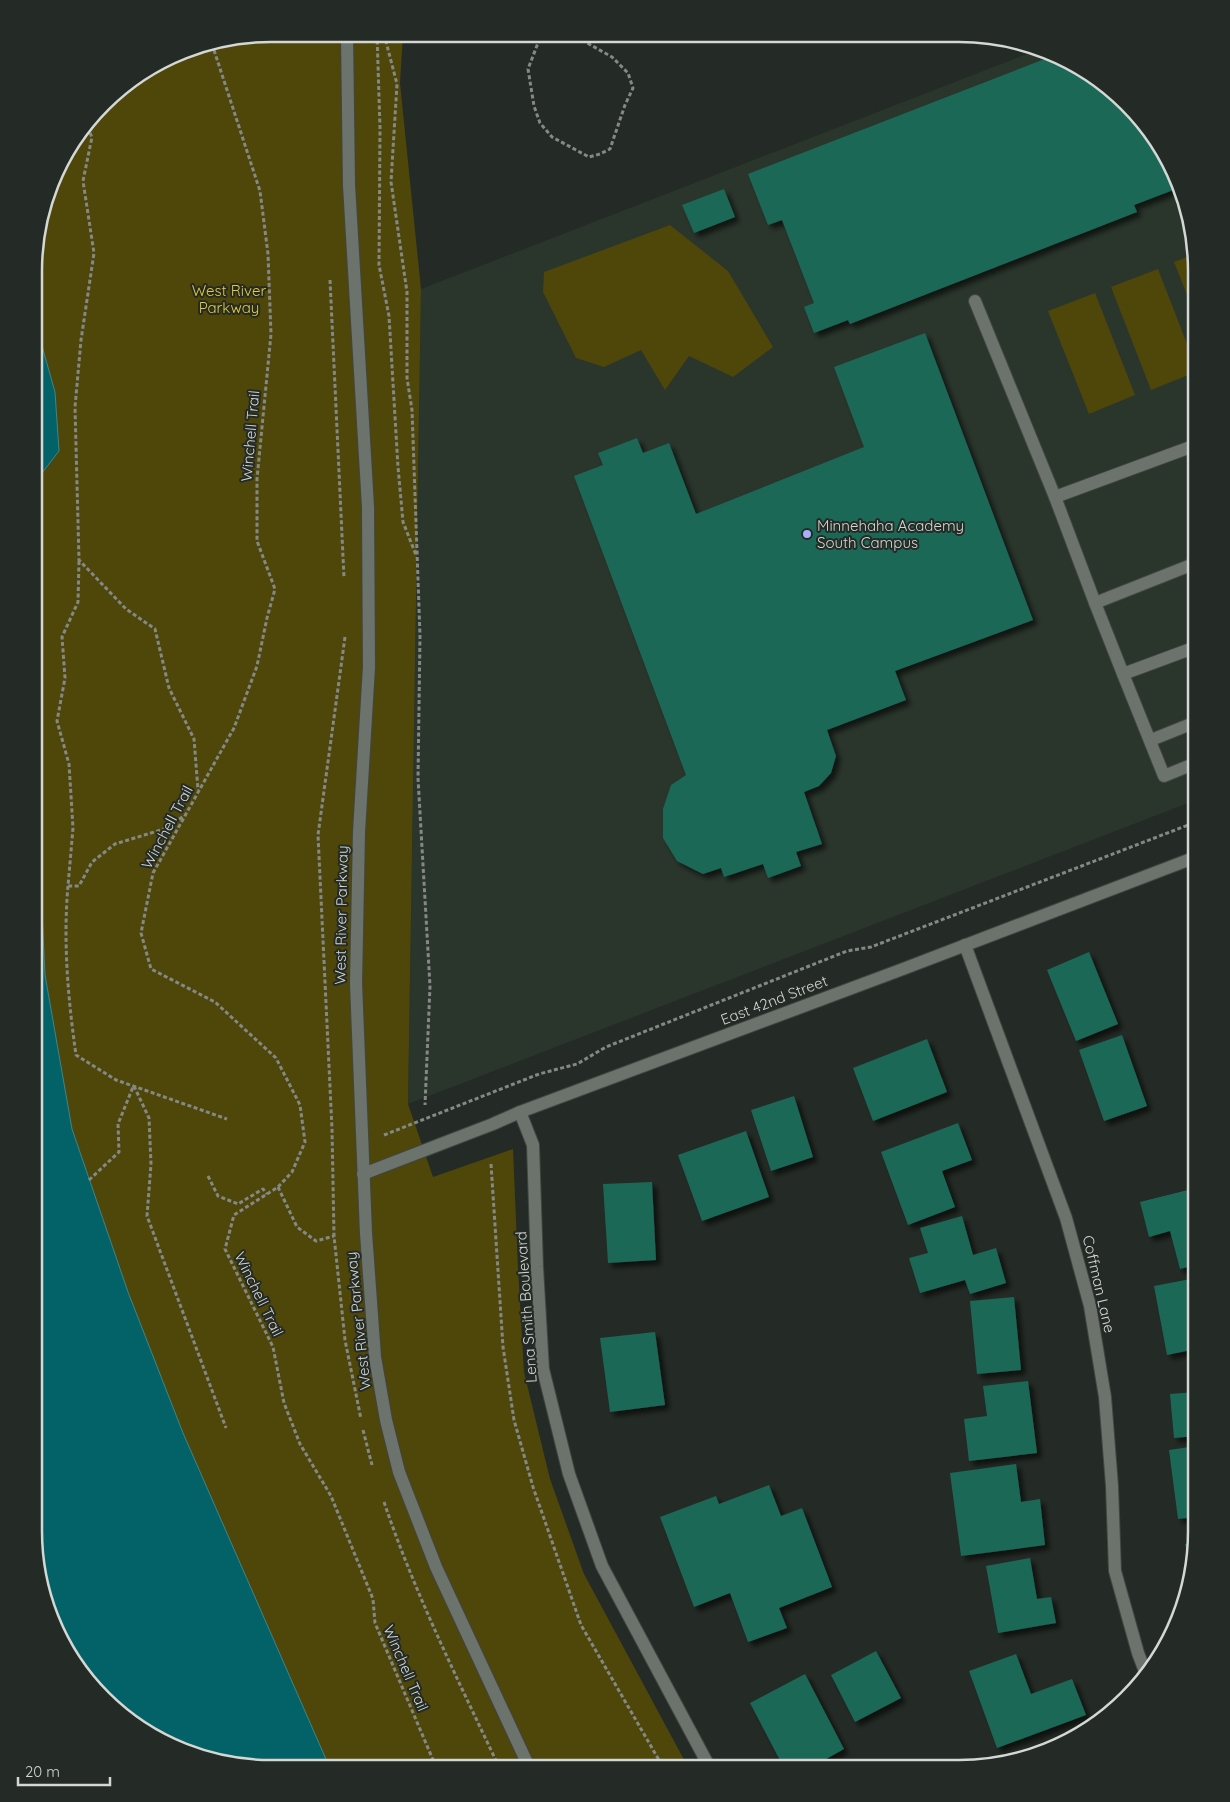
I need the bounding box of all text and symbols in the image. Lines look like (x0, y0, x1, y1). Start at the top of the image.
park label: West River Parkway (192, 281, 266, 317)
street label: Winchell Trail (237, 390, 263, 482)
place label: Minnehaha Academy South Campus (817, 516, 964, 552)
marker: Minnehaha Academy South Campus (801, 528, 813, 540)
street label: Winchell Trail (137, 782, 197, 872)
street label: West River Parkway (330, 845, 352, 985)
street label: East 42nd Street (718, 971, 830, 1029)
street label: Lena Smith Boulevard (511, 1231, 541, 1383)
street label: Coffman Lane (1079, 1233, 1119, 1335)
street label: Winchell Trail (230, 1249, 288, 1339)
street label: West River Parkway (341, 1251, 375, 1391)
street label: Winchell Trail (379, 1622, 433, 1714)
scale bar (18, 1754, 110, 1786)
text: 20 m (25, 1762, 60, 1781)

